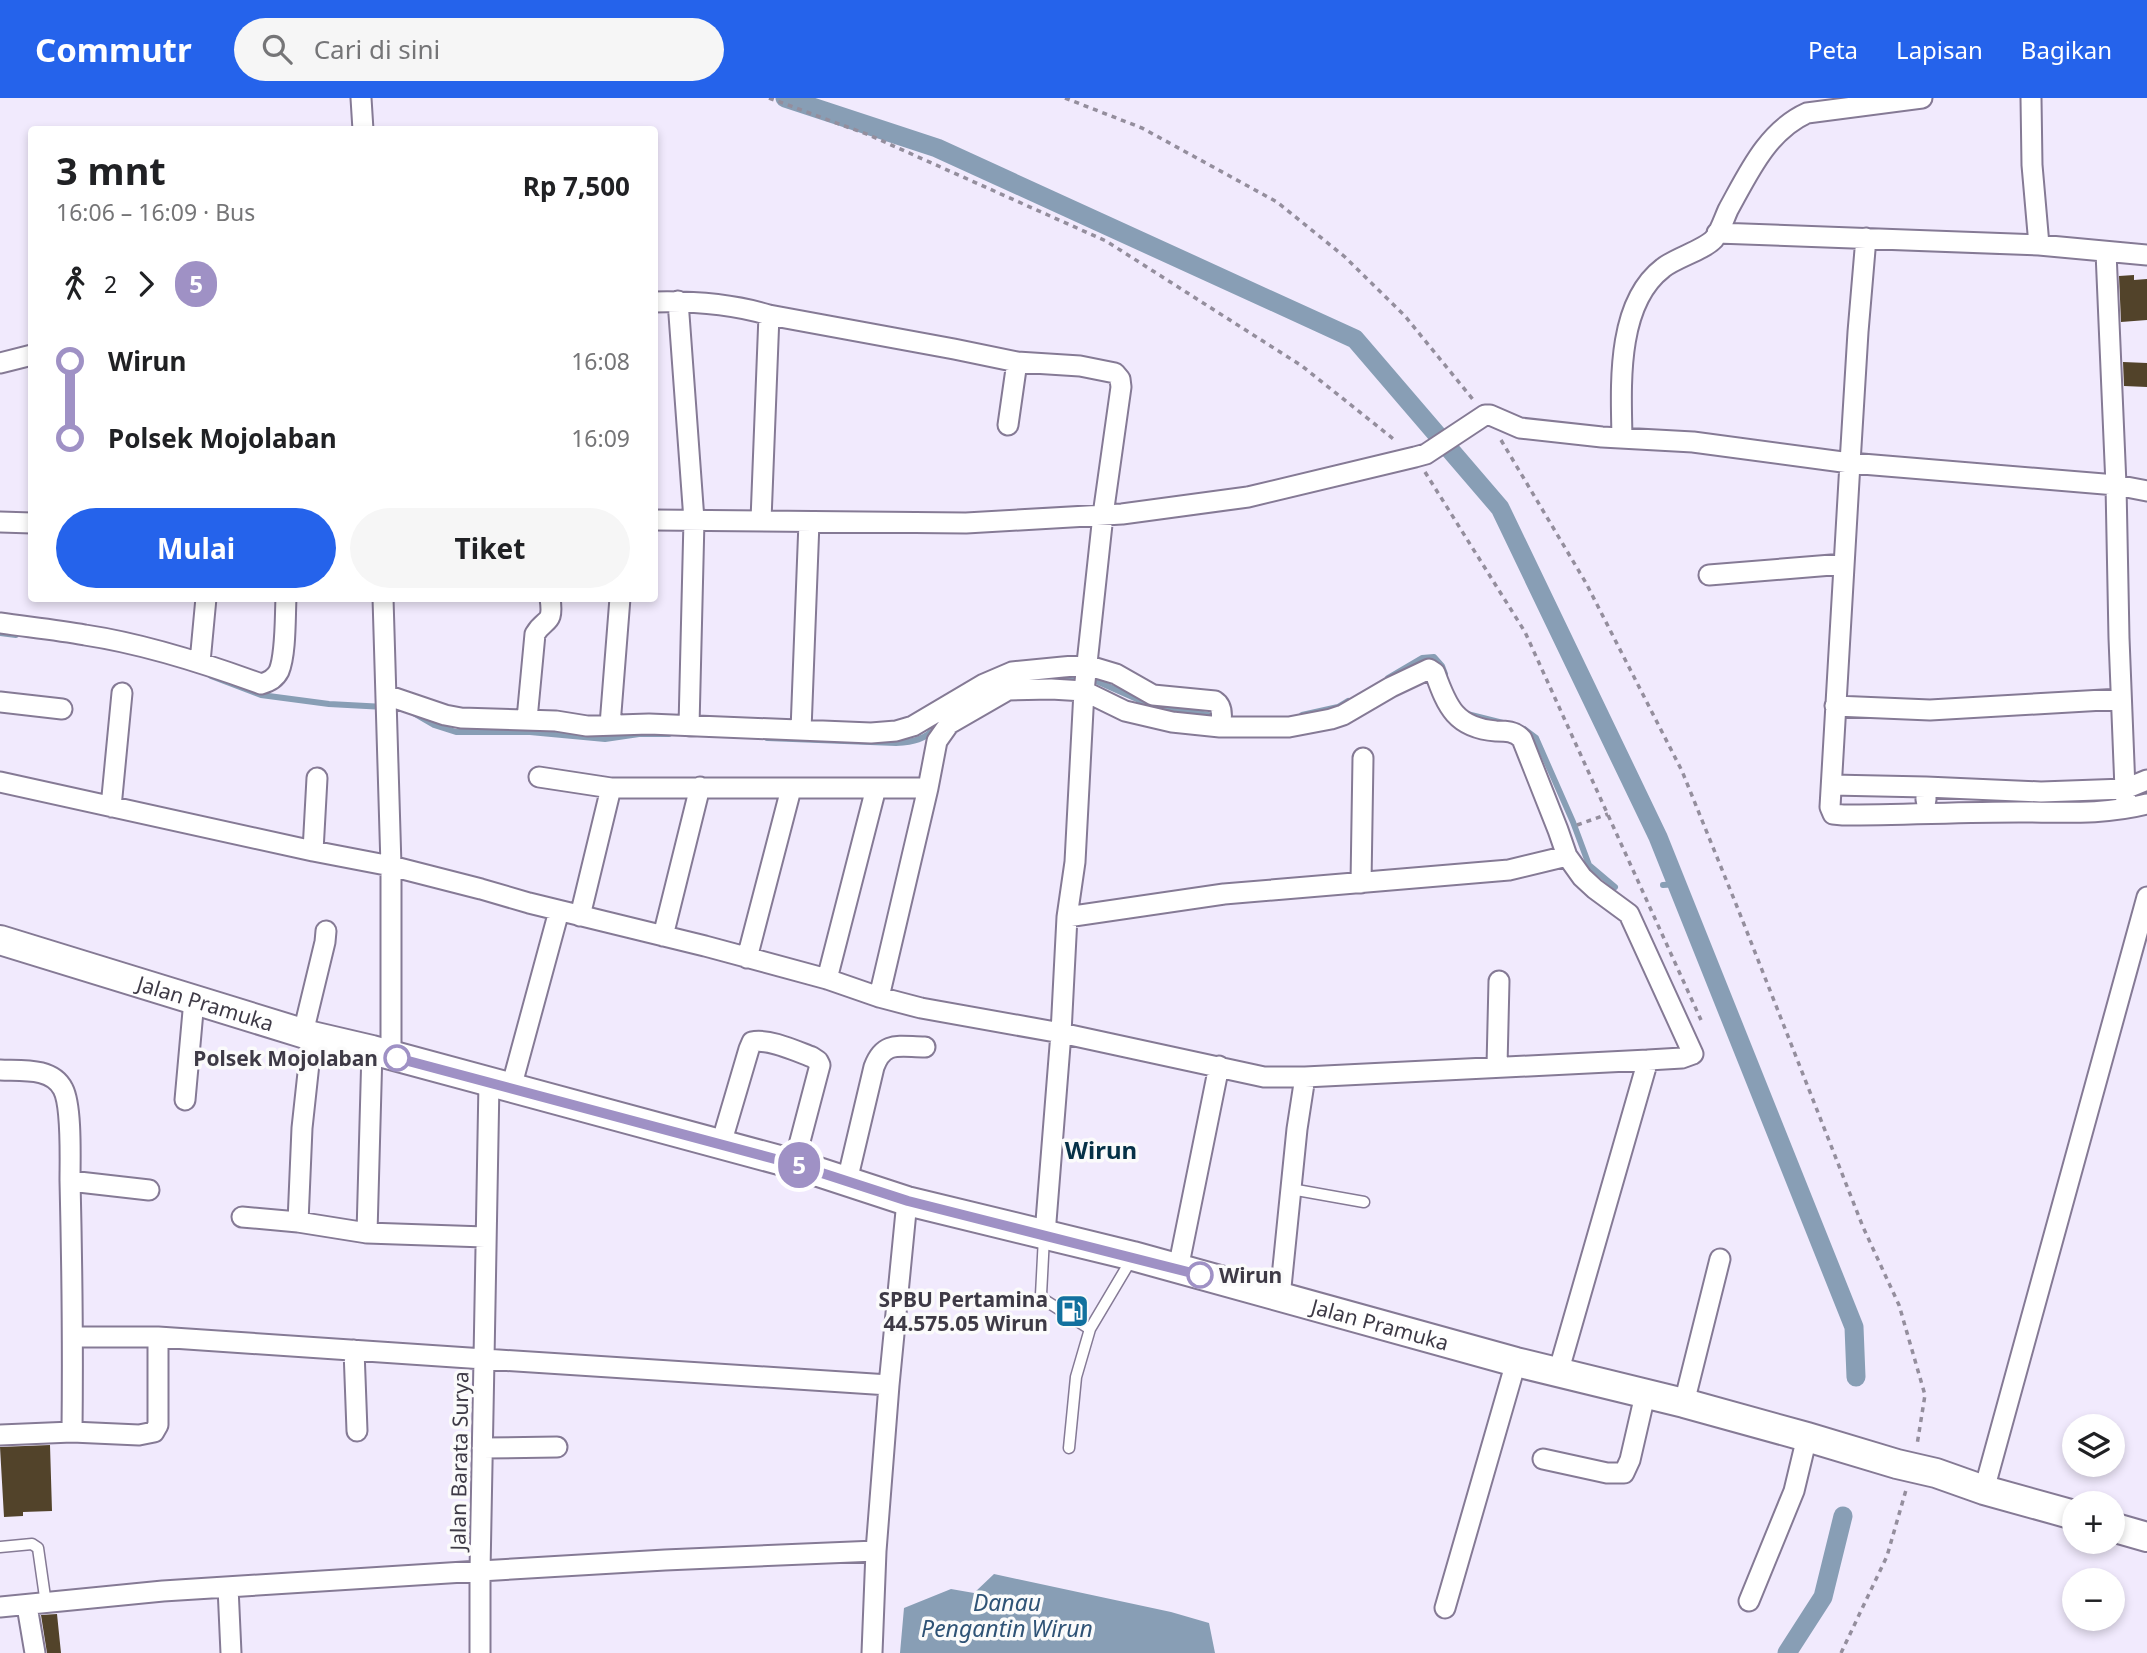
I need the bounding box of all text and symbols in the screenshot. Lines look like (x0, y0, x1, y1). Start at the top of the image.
search box (234, 18, 724, 81)
text: Commutr (35, 27, 192, 72)
icon: search (258, 30, 296, 68)
text: Cari di sini (314, 31, 440, 67)
text: Peta (1808, 33, 1858, 66)
text: Lapisan (1896, 33, 1983, 66)
text: Bagikan (2021, 33, 2112, 66)
text: 3 mnt (56, 144, 166, 196)
text: Rp 7,500 (523, 168, 630, 204)
text: 16:06 – 16:09 · Bus (56, 196, 255, 228)
icon: walk (56, 265, 94, 303)
icon: forward (127, 265, 165, 303)
text: 5 (189, 267, 203, 300)
text: 2 (104, 268, 117, 300)
text: Wirun (108, 343, 186, 379)
text: 16:08 (571, 345, 630, 377)
text: Polsek Mojolaban (108, 420, 337, 456)
text: 16:09 (571, 422, 630, 454)
button: Mulai (56, 508, 336, 588)
button: Tiket (350, 508, 630, 588)
street label: Jalan Pramuka (132, 968, 277, 1037)
place label: Polsek Mojolaban (193, 1044, 378, 1072)
marker: Polsek Mojolaban (384, 1045, 410, 1071)
district label: Wirun (1065, 1133, 1137, 1166)
line badge: 5 (776, 1142, 822, 1188)
text: 5 (792, 1148, 806, 1181)
place label: Wirun (1219, 1261, 1282, 1289)
marker: Wirun (1187, 1262, 1213, 1288)
place label: SPBU Pertamina 44.575.05 Wirun (878, 1285, 1048, 1337)
street label: Jalan Pramuka (1306, 1291, 1452, 1357)
fuel station icon: SPBU Pertamina 44.575.05 Wirun (1053, 1292, 1091, 1330)
street label: Jalan Barata Surya (443, 1371, 475, 1553)
map controls (2062, 1414, 2125, 1631)
button: layers (2062, 1414, 2125, 1477)
button: + (2062, 1491, 2125, 1554)
button: − (2062, 1568, 2125, 1631)
water label: Danau Pengantin Wirun (921, 1586, 1093, 1644)

